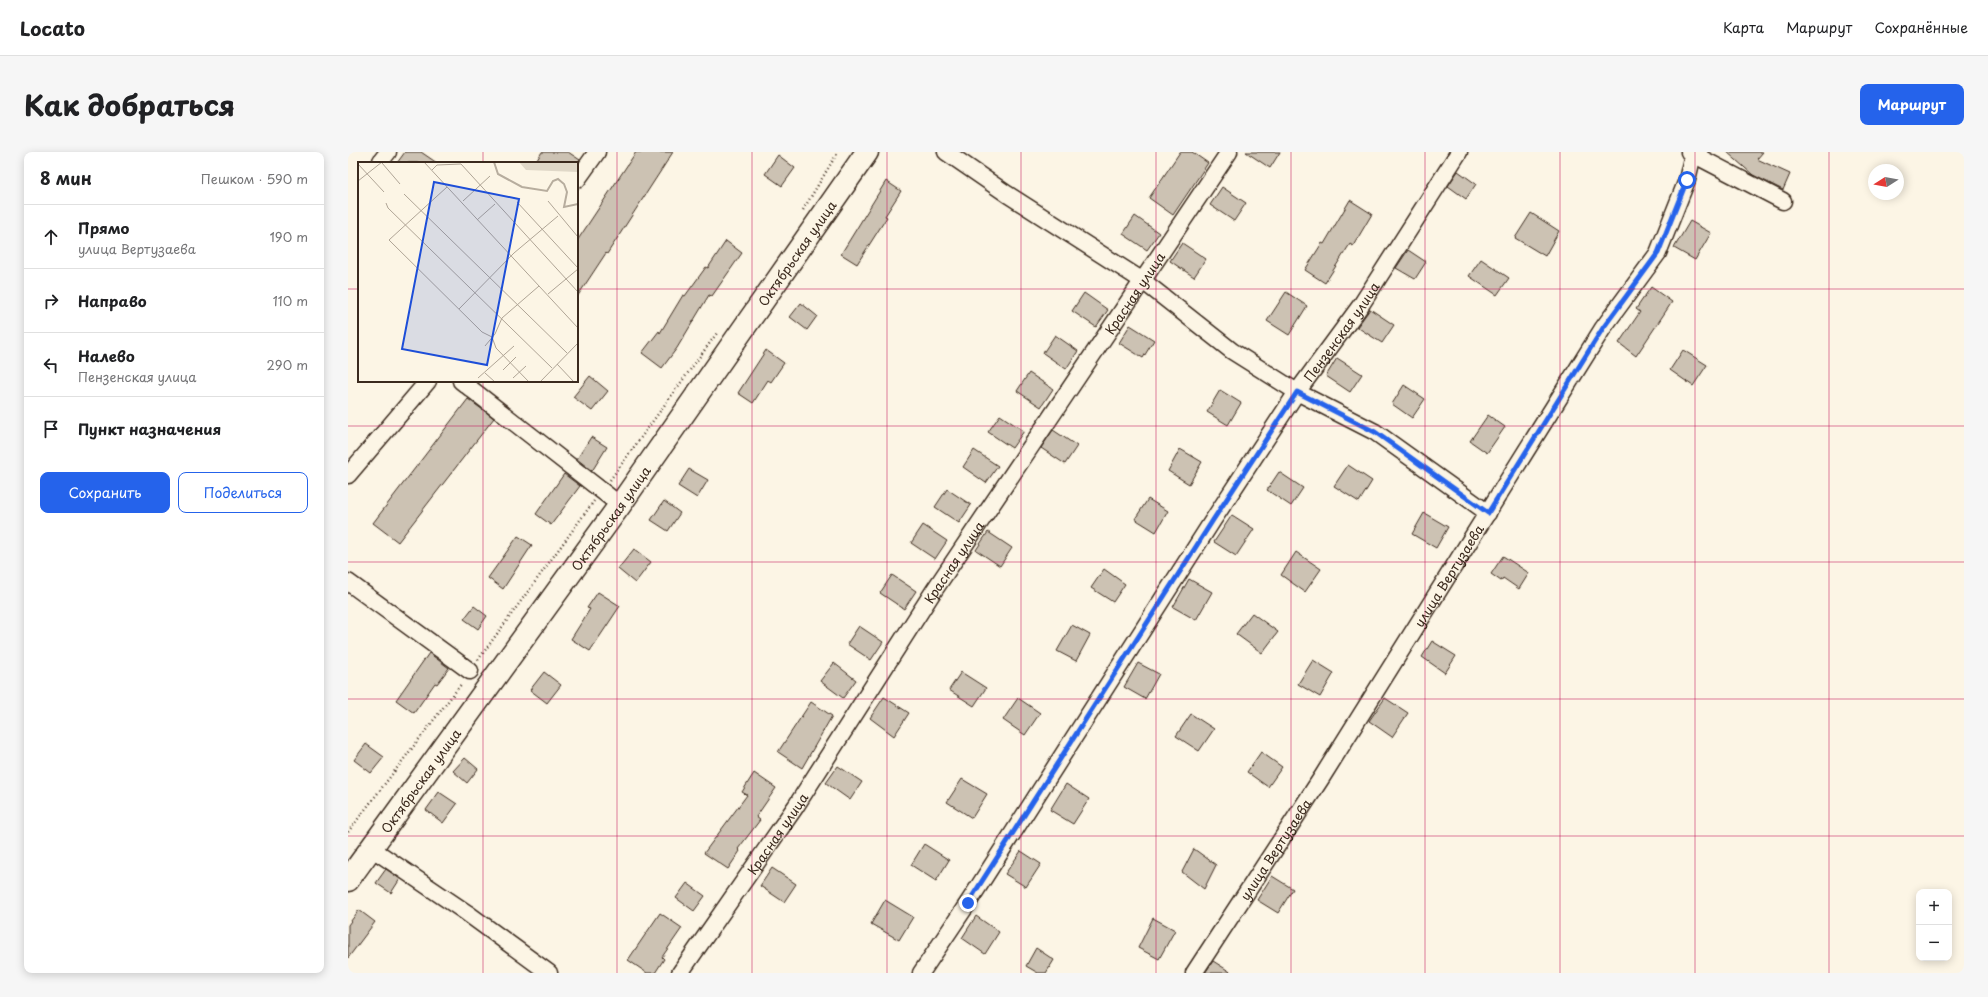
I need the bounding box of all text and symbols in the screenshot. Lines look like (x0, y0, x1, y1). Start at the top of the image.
text: Locato (20, 14, 85, 42)
text: Карта (1723, 17, 1764, 38)
text: Маршрут (1786, 17, 1852, 38)
text: Сохранённые (1874, 17, 1968, 38)
text: Как добраться (24, 83, 235, 126)
button: Маршрут (1860, 84, 1964, 125)
inset map (358, 162, 578, 382)
north arrow (1868, 164, 1904, 200)
text: 8 мин (40, 165, 92, 191)
text: Пешком · 590 m (201, 169, 308, 188)
route start (1678, 171, 1696, 189)
street label: Октябрьская улица (753, 195, 841, 310)
text: Прямо (78, 216, 129, 239)
icon: ahead (40, 226, 62, 248)
text: 190 m (269, 227, 308, 246)
text: улица Вертузаева (78, 239, 196, 258)
street label: Красная улица (1100, 247, 1169, 338)
street label: Пензенская улица (1299, 277, 1384, 385)
text: Направо (78, 289, 147, 312)
icon: right (40, 290, 62, 312)
text: 110 m (273, 291, 308, 310)
text: Налево (78, 344, 135, 367)
icon: left (40, 354, 62, 376)
text: 290 m (267, 355, 308, 374)
text: Пензенская улица (78, 367, 197, 386)
text: Пункт назначения (78, 417, 221, 440)
icon: arrive (40, 418, 62, 440)
street label: Октябрьская улица (566, 461, 655, 574)
button: Сохранить (40, 472, 170, 513)
button: Поделиться (178, 472, 308, 513)
street label: Красная улица (919, 516, 988, 607)
street label: улица Вертузаева (1409, 520, 1488, 630)
street label: Октябрьская улица (376, 724, 465, 837)
street label: Красная улица (742, 788, 812, 878)
street label: улица Вертузаева (1235, 794, 1316, 904)
map controls (1916, 889, 1952, 961)
button: + (1916, 889, 1952, 925)
route end (959, 894, 977, 912)
button: − (1916, 925, 1952, 961)

